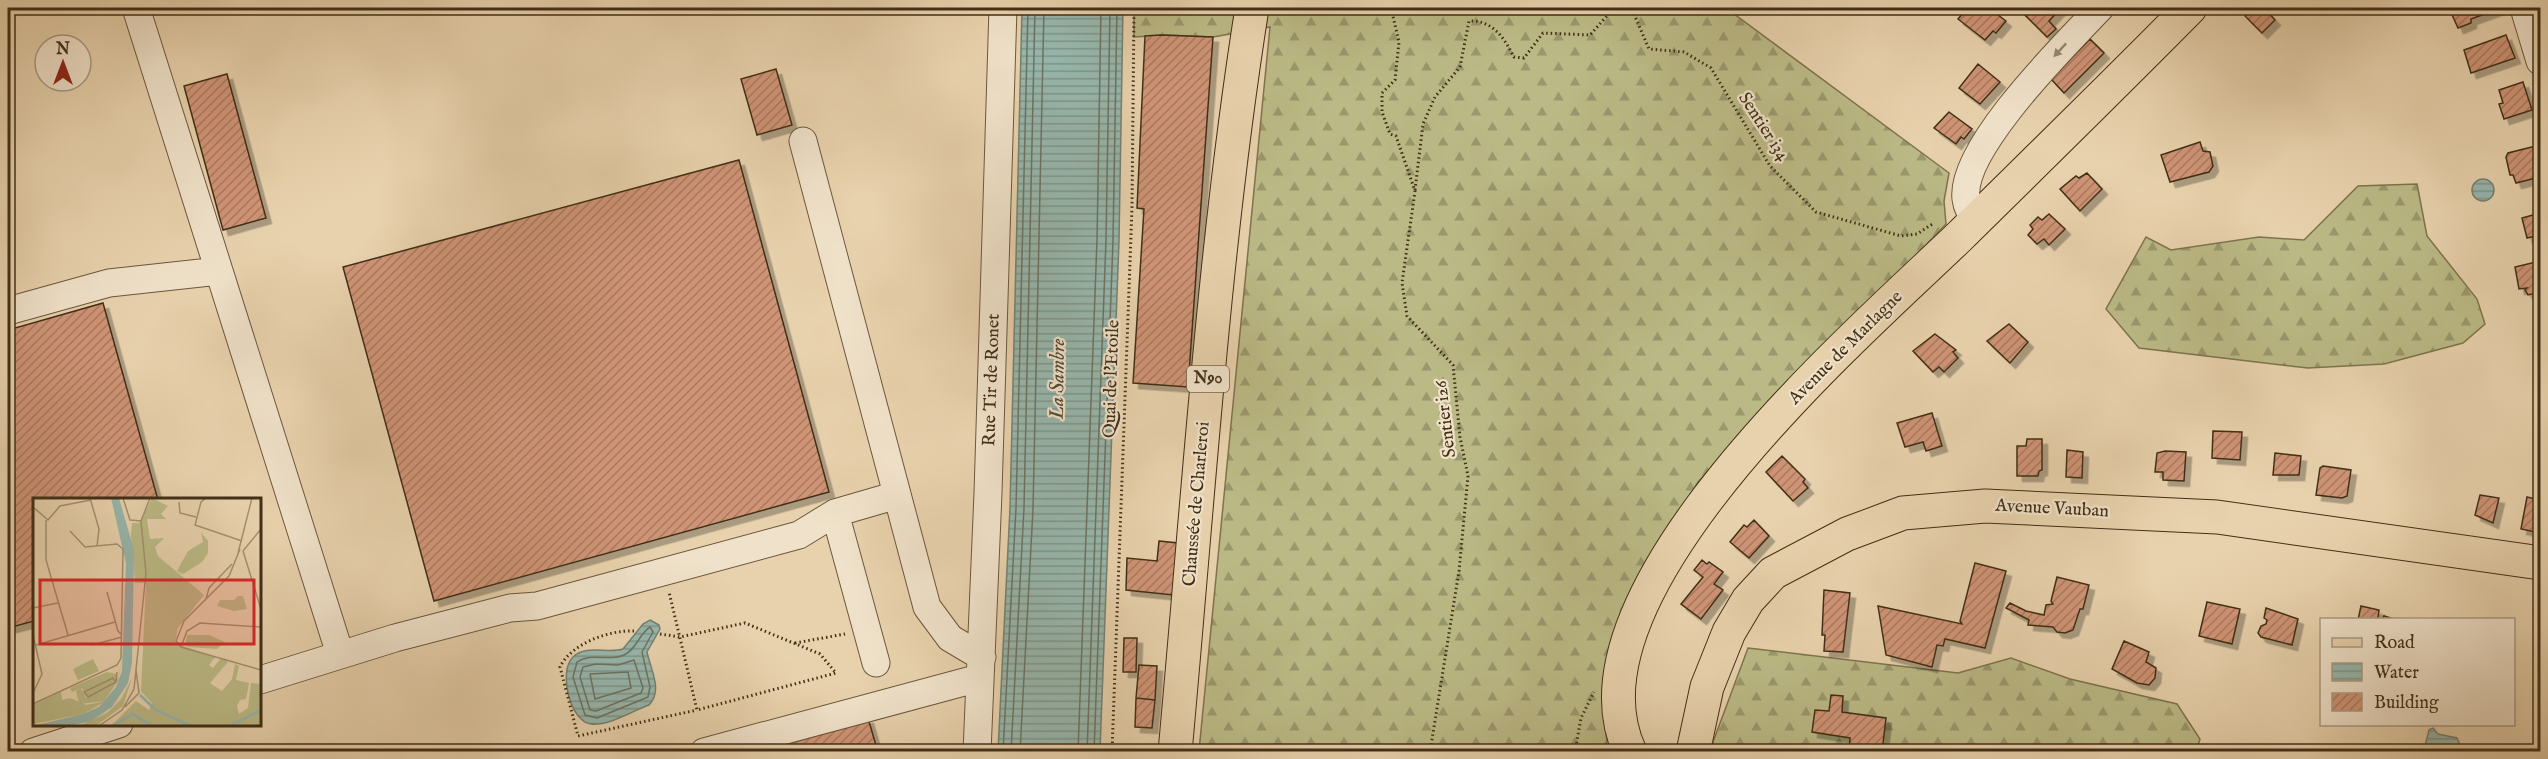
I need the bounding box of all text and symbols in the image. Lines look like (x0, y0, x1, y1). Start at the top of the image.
north arrow (33, 33, 93, 93)
text: N (55, 40, 70, 60)
one-way arrow (2053, 43, 2067, 58)
street label: Sentier i34 (1732, 88, 1794, 166)
street label: Avenue de Marlagne (1783, 286, 1908, 411)
street label: Rue Tir de Ronet (978, 313, 1006, 447)
street label: Quai de l'Etoile (1098, 319, 1126, 439)
water label: La Sambre (1045, 338, 1071, 420)
road number: N90 (1187, 366, 1229, 392)
street label: Sentier i26 (1430, 379, 1462, 459)
street label: Chaussée de Charleroi (1178, 420, 1216, 587)
street label: Avenue Vauban (1994, 494, 2110, 523)
inset map (33, 498, 261, 726)
legend (2320, 618, 2515, 726)
text: Road (2374, 632, 2415, 655)
text: Water (2374, 662, 2419, 685)
text: Building (2374, 692, 2439, 715)

